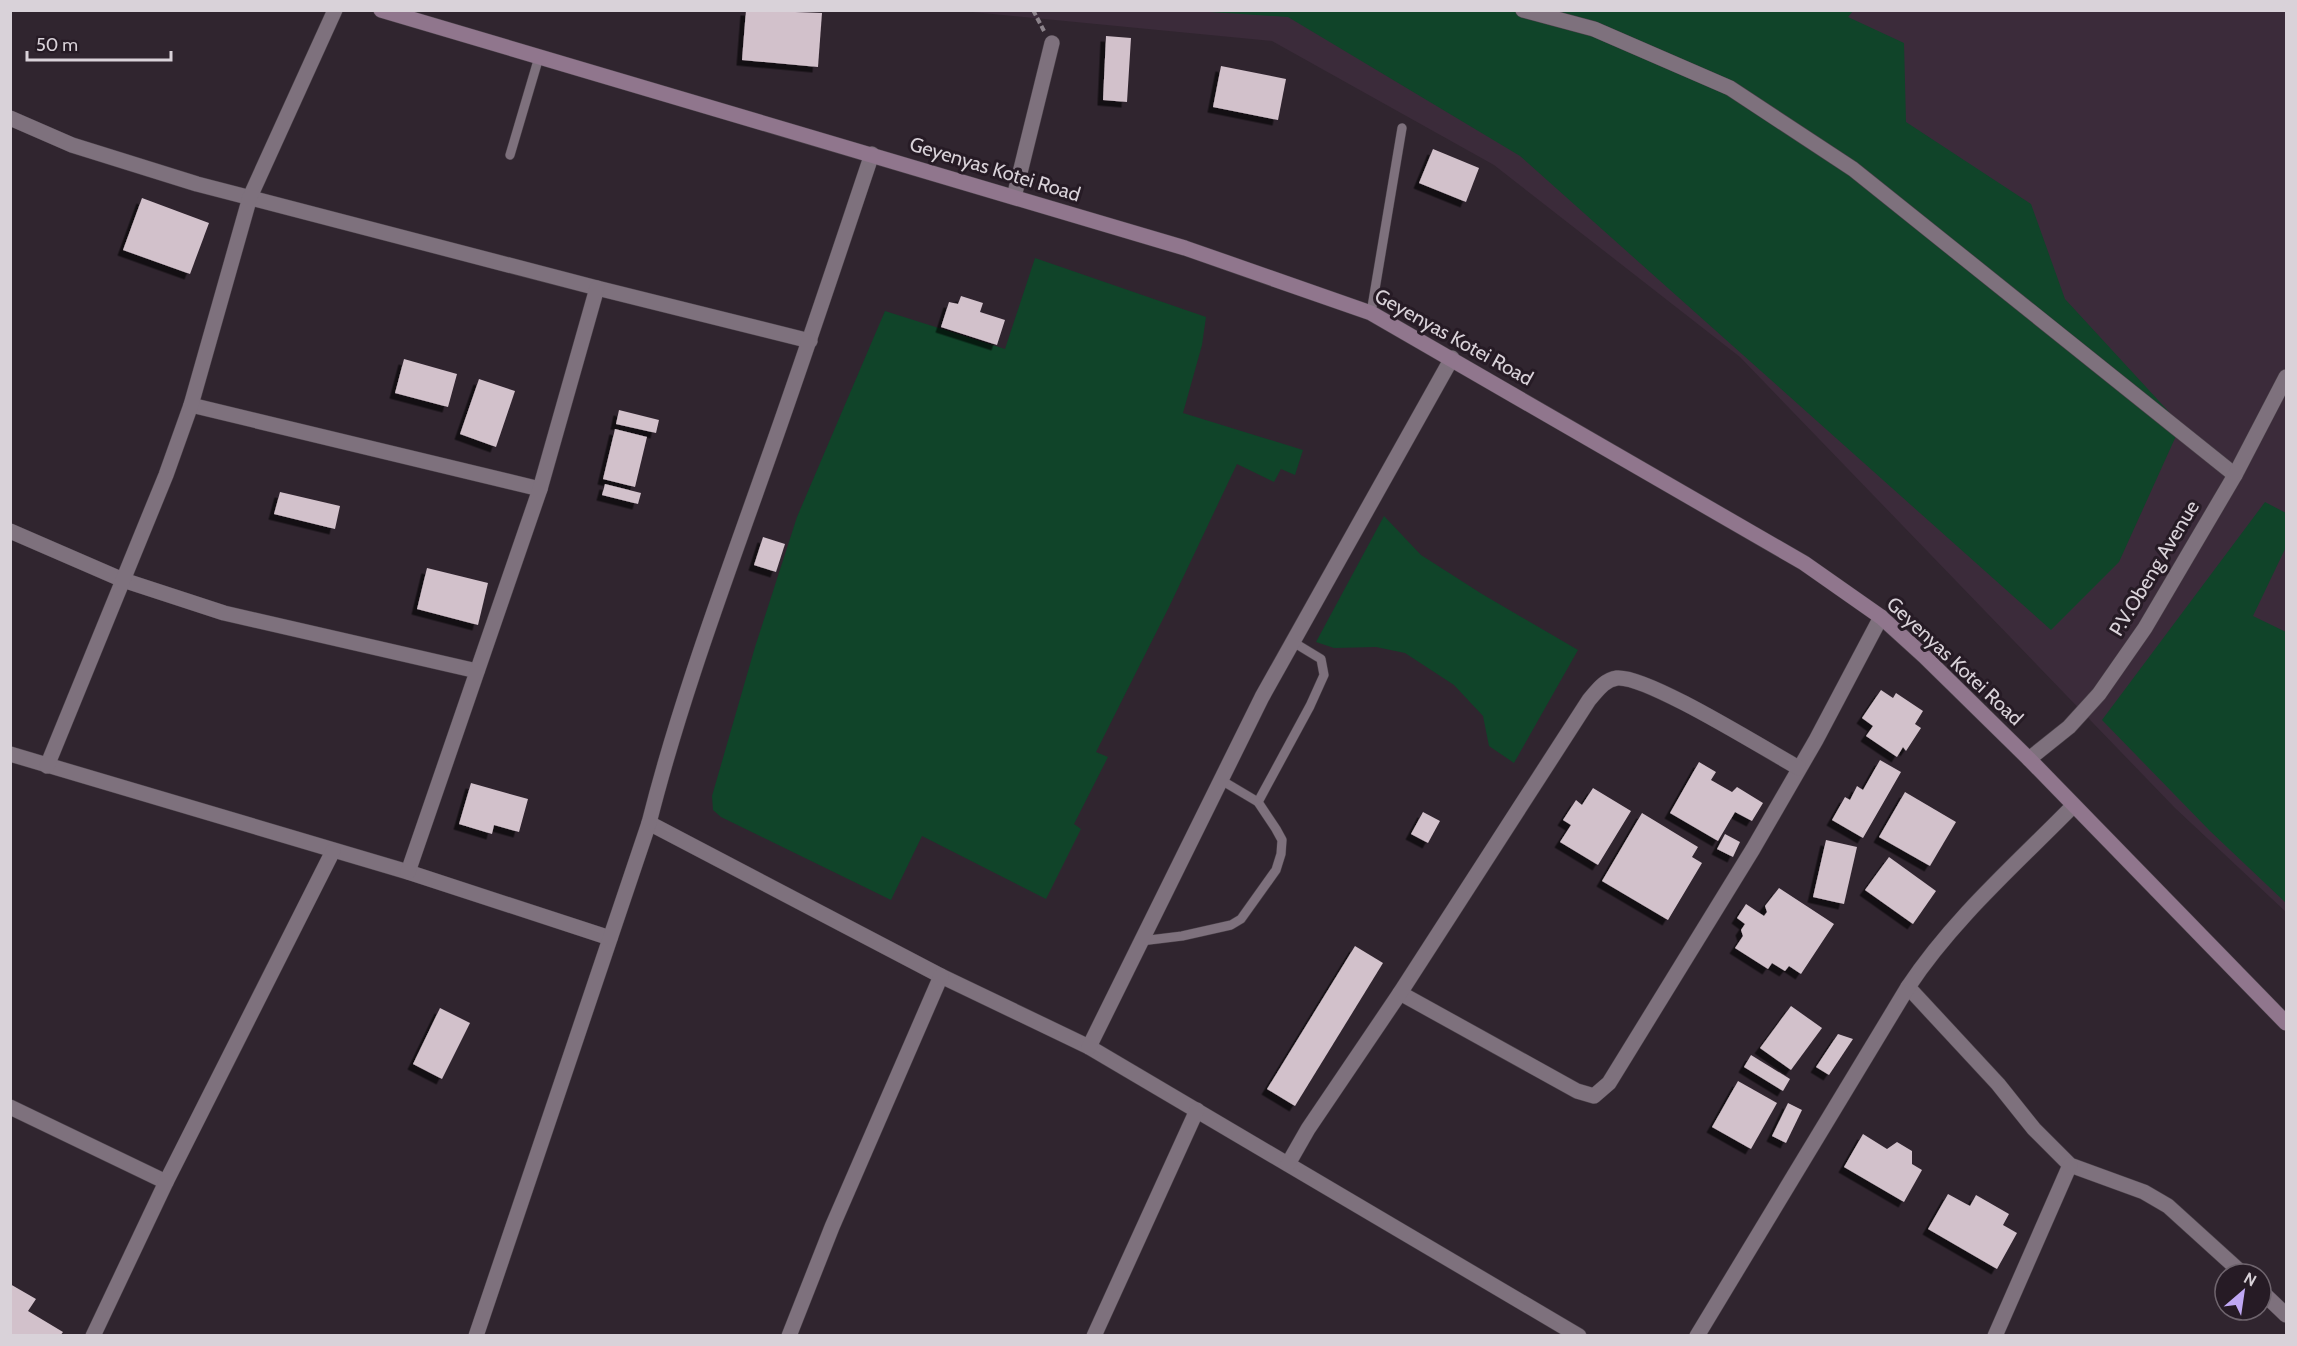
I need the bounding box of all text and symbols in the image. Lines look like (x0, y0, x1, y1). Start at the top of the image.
scale bar (27, 24, 171, 62)
text: 50 m (36, 34, 78, 56)
street label: Geyenyas Kotei Road (907, 132, 1083, 206)
street label: Geyenyas Kotei Road (1371, 284, 1537, 390)
street label: P.V.Obeng Avenue (2104, 496, 2204, 640)
street label: Geyenyas Kotei Road (1882, 592, 2028, 730)
north arrow (2213, 1262, 2273, 1322)
text: N (2240, 1268, 2260, 1290)

